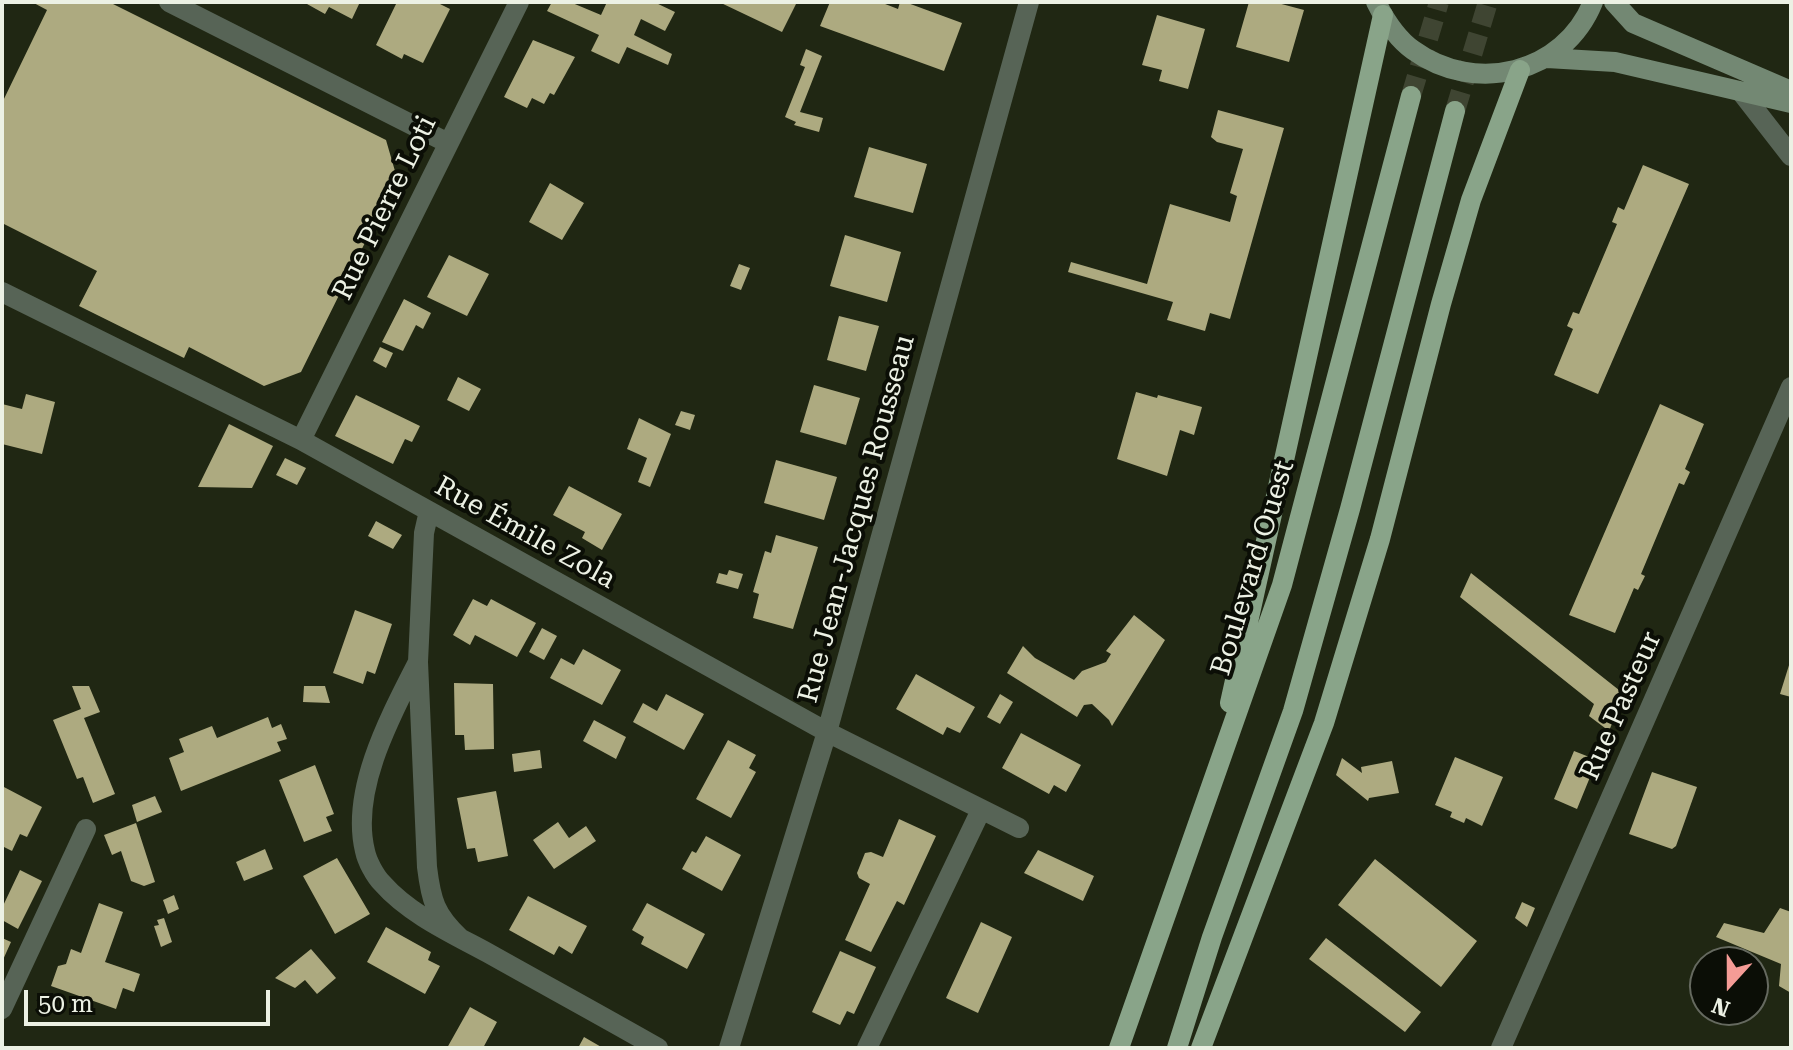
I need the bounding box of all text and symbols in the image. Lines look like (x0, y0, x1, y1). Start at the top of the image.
street label: Rue Pierre Loti (326, 111, 444, 305)
street label: Rue Jean-Jacques Rousseau (792, 331, 922, 707)
street label: Boulevard Ouest (1204, 456, 1302, 680)
street label: Rue Émile Zola (429, 470, 621, 596)
street label: Rue Pasteur (1573, 627, 1669, 785)
north arrow (1689, 946, 1769, 1026)
scale bar (28, 974, 274, 1024)
text: 50 m (38, 990, 93, 1018)
text: N (1709, 992, 1733, 1022)

